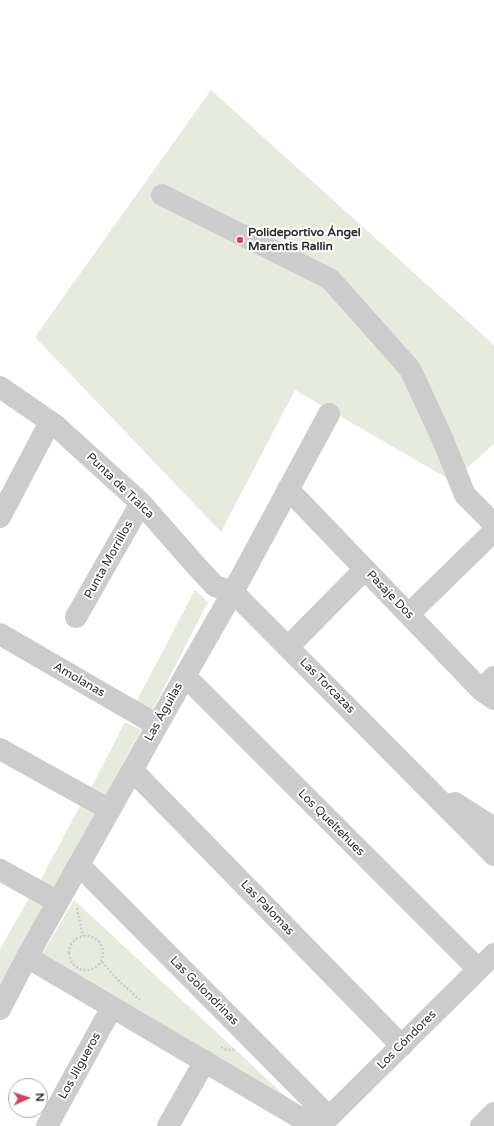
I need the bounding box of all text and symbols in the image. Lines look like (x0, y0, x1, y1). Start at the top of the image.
place label: Polideportivo Ángel Marentis Rallin (248, 226, 361, 254)
marker: Polideportivo Ángel Marentis Rallin (235, 235, 245, 245)
street label: Punta de Tralca (83, 450, 157, 522)
street label: Punta Morrillos (82, 519, 136, 601)
street label: Pasaje Dos (363, 568, 417, 622)
street label: Las Torcazas (296, 655, 358, 717)
street label: Amolanas (51, 660, 107, 700)
street label: Las Águilas (142, 680, 186, 744)
street label: Los Queltehues (295, 787, 367, 859)
street label: Las Palomas (237, 878, 297, 938)
street label: Las Golondrinas (167, 954, 241, 1028)
street label: Los Cóndores (374, 1007, 440, 1073)
street label: Los Jilgueros (56, 1030, 104, 1102)
north arrow (8, 1078, 48, 1118)
text: N (33, 1093, 46, 1102)

